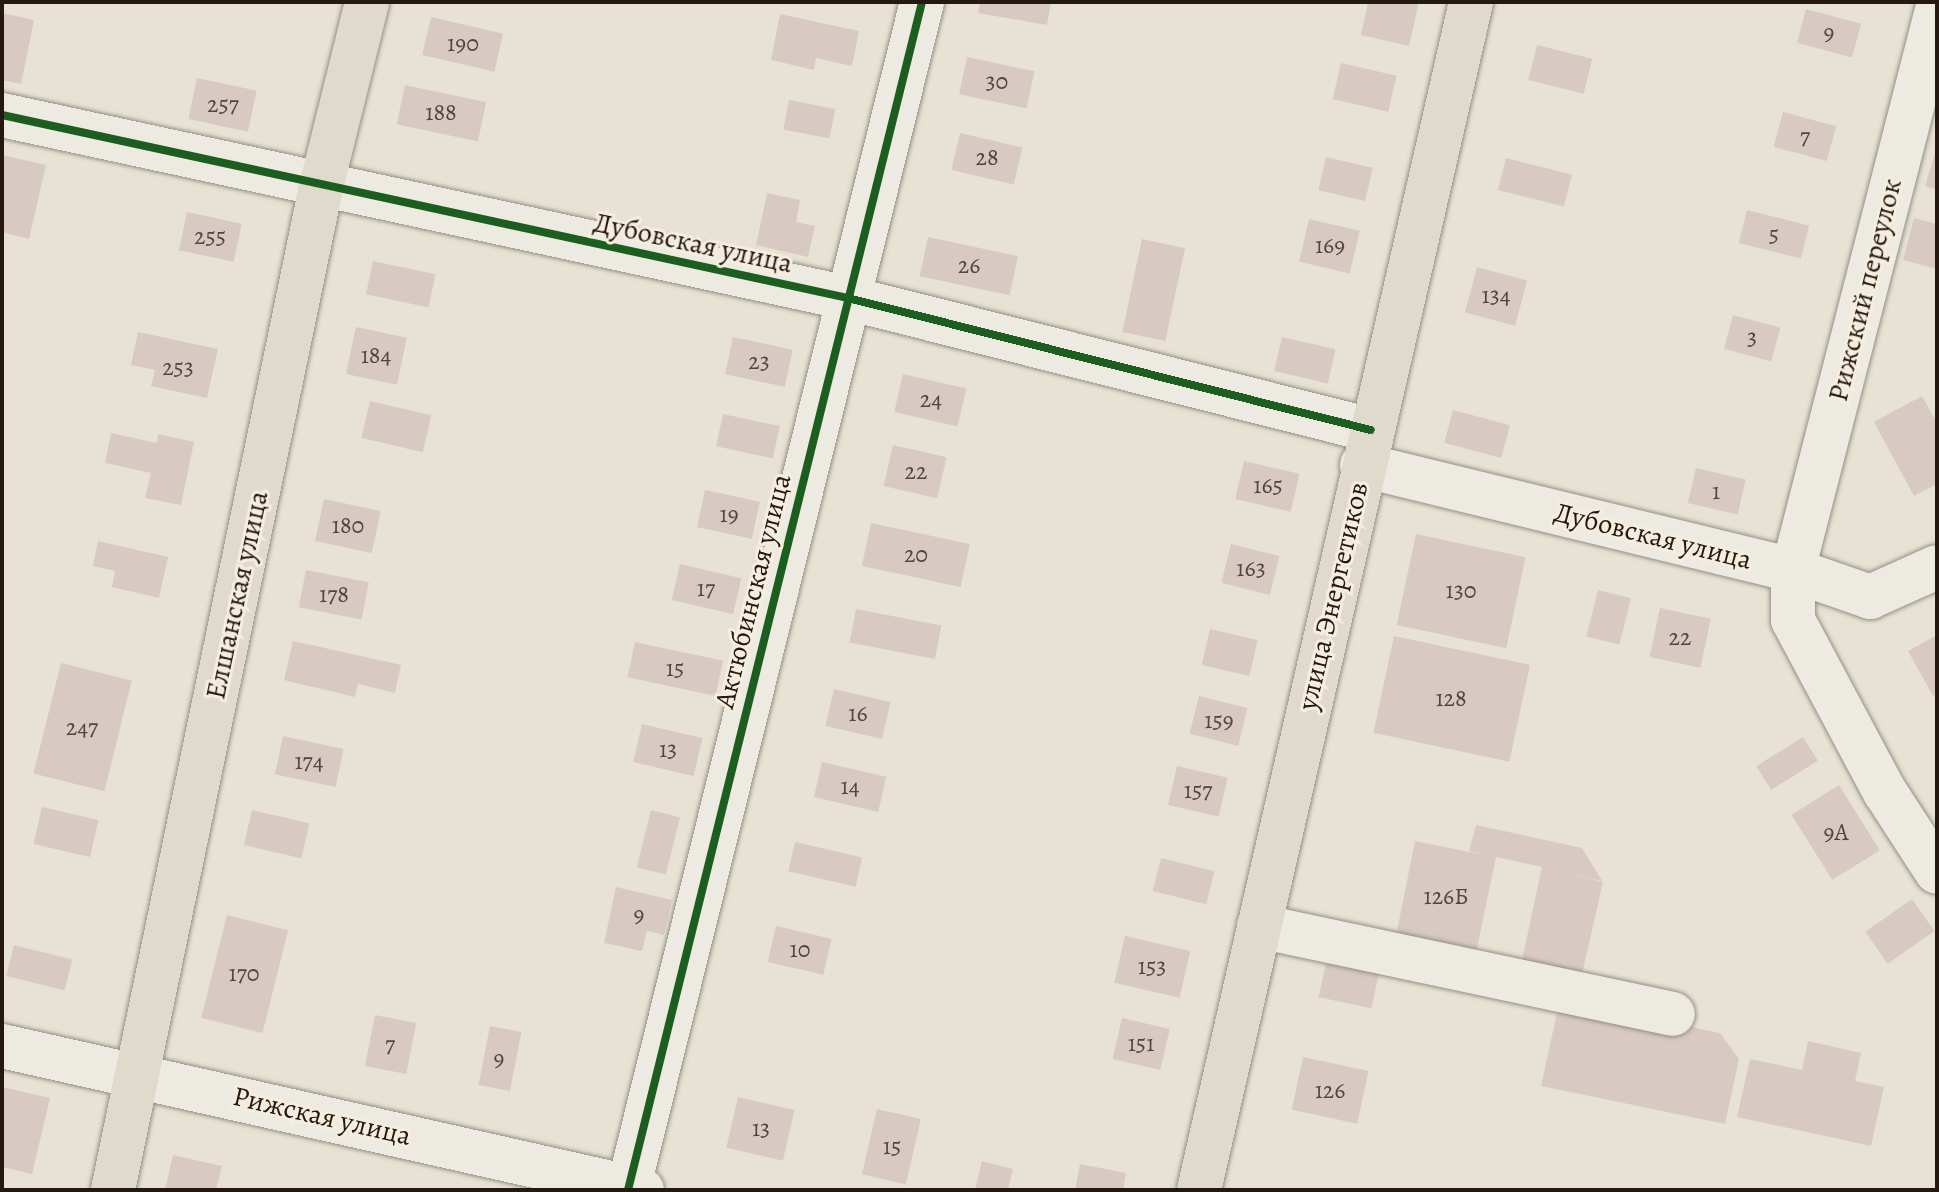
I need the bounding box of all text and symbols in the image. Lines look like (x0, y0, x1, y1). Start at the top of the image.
house number: 9 (1824, 19, 1834, 47)
house number: 190 (447, 30, 479, 58)
house number: 30 (986, 68, 1008, 96)
house number: 257 (207, 91, 239, 119)
house number: 188 (425, 99, 457, 127)
house number: 7 (1800, 123, 1810, 151)
house number: 28 (975, 144, 999, 172)
street label: Рижский переулок (1821, 175, 1909, 405)
street label: Дубовская улица (591, 206, 795, 280)
house number: 5 (1769, 221, 1779, 249)
house number: 255 (194, 223, 226, 251)
house number: 169 (1315, 232, 1345, 260)
house number: 26 (958, 252, 980, 280)
house number: 134 (1481, 282, 1511, 310)
house number: 3 (1747, 324, 1757, 352)
house number: 184 (361, 342, 391, 370)
house number: 23 (748, 348, 770, 376)
house number: 253 (162, 354, 194, 382)
house number: 24 (920, 386, 942, 414)
house number: 22 (905, 458, 927, 486)
street label: Актюбинская улица (708, 470, 798, 712)
house number: 165 (1253, 472, 1283, 500)
house number: 1 (1712, 478, 1720, 506)
street label: улица Энергетиков (1290, 479, 1376, 713)
street label: Елшанская улица (199, 488, 275, 702)
street label: Дубовская улица (1551, 495, 1755, 577)
house number: 19 (719, 501, 739, 529)
house number: 180 (332, 512, 364, 540)
house number: 20 (904, 541, 928, 569)
house number: 163 (1236, 555, 1266, 583)
house number: 17 (697, 575, 715, 603)
house number: 130 (1446, 577, 1476, 605)
house number: 178 (319, 581, 349, 609)
house number: 22 (1669, 624, 1691, 652)
house number: 15 (666, 655, 684, 683)
house number: 128 (1435, 685, 1467, 713)
house number: 16 (848, 700, 868, 728)
house number: 159 (1204, 707, 1234, 735)
house number: 247 (66, 714, 98, 742)
house number: 13 (659, 736, 677, 764)
house number: 174 (294, 748, 324, 776)
house number: 14 (840, 773, 860, 801)
house number: 157 (1184, 777, 1212, 805)
house number: 9А (1824, 819, 1848, 847)
house number: 126Б (1424, 883, 1468, 911)
house number: 9 (634, 901, 644, 929)
house number: 10 (790, 936, 810, 964)
house number: 153 (1138, 953, 1166, 981)
house number: 170 (228, 960, 260, 988)
house number: 151 (1128, 1030, 1154, 1058)
house number: 7 (385, 1031, 395, 1059)
house number: 9 (494, 1045, 504, 1073)
house number: 126 (1315, 1077, 1345, 1105)
street label: Рижская улица (230, 1079, 414, 1153)
house number: 13 (752, 1115, 770, 1143)
house number: 15 (883, 1133, 901, 1161)

